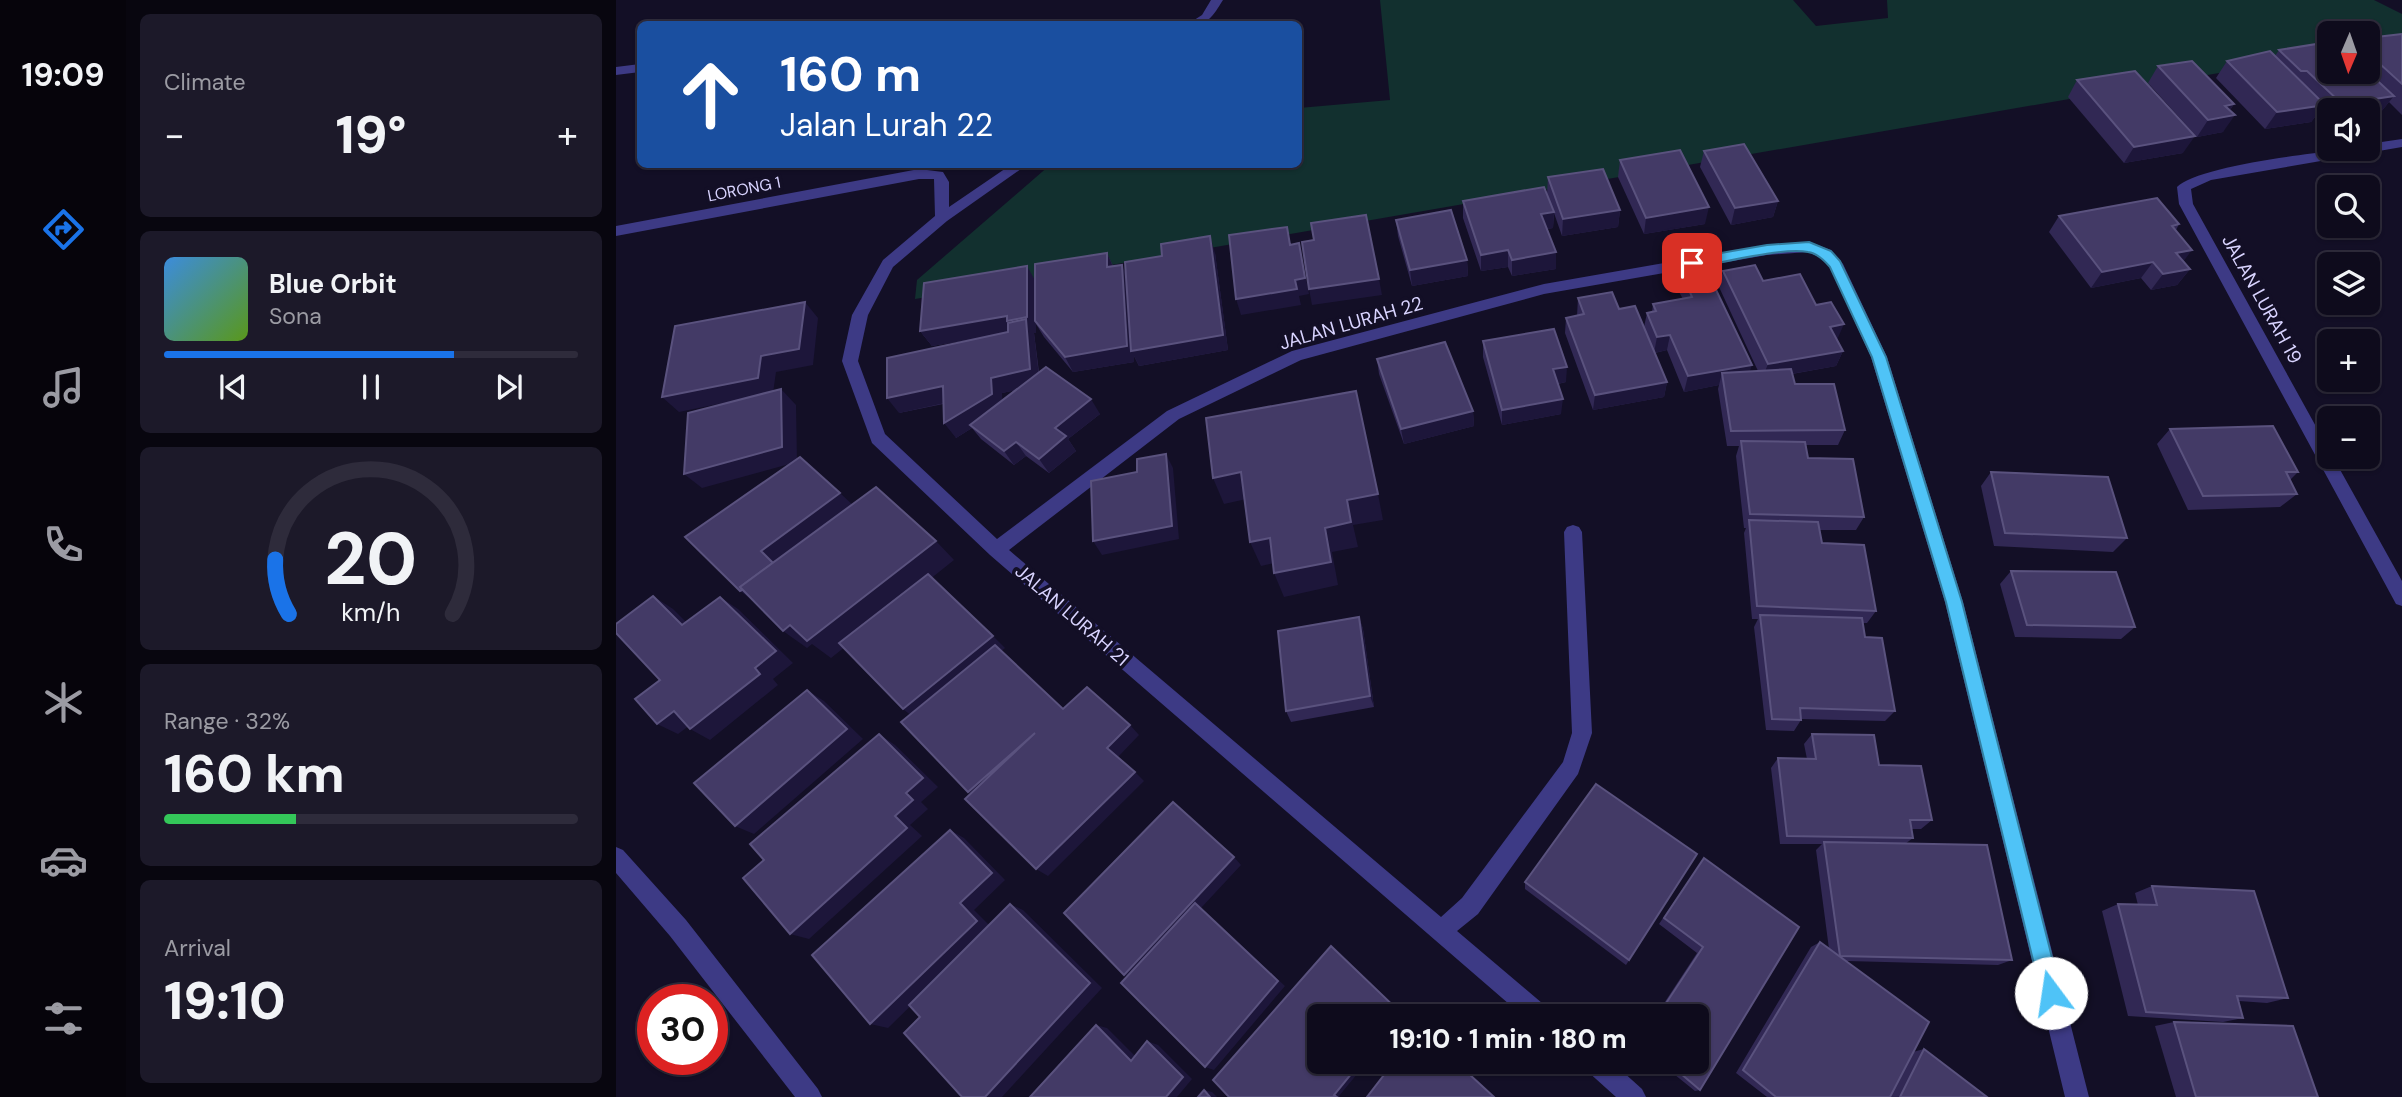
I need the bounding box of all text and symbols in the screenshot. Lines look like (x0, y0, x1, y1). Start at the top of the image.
north arrow (2317, 21, 2380, 84)
map controls (2317, 21, 2380, 469)
text: 160 m (780, 42, 921, 106)
icon: ahead (665, 49, 756, 140)
text: 19:09 (22, 54, 104, 96)
text: Climate (164, 67, 246, 97)
button: sound (2317, 98, 2380, 161)
text: 19° (335, 101, 407, 169)
text: Jalan Lurah 22 (780, 104, 993, 146)
text: − (164, 110, 185, 160)
text: + (557, 110, 578, 160)
street label: LORONG 1 (706, 172, 782, 206)
button: search (2317, 175, 2380, 238)
icon: directions (39, 205, 88, 254)
street label: JALAN LURAH 19 (2216, 230, 2308, 368)
pin (1662, 233, 1722, 293)
icon: arrive (1673, 244, 1711, 282)
button: layers (2317, 252, 2380, 315)
text: Blue Orbit (269, 267, 397, 301)
street label: JALAN LURAH 22 (1276, 291, 1426, 355)
text: Sona (269, 301, 322, 331)
button: + (2317, 329, 2380, 392)
icon: music (39, 363, 88, 412)
icon: previous (214, 368, 252, 406)
icon: pause (352, 368, 390, 406)
icon: next (490, 368, 528, 406)
button: − (2317, 406, 2380, 469)
text: 20 (325, 513, 417, 608)
icon: phone (39, 520, 88, 569)
street label: JALAN LURAH 21 (1010, 559, 1134, 671)
text: km/h (341, 596, 401, 629)
icon: climate (39, 678, 88, 727)
text: Range · 32% (164, 706, 290, 736)
text: 160 km (164, 740, 345, 808)
icon: car (39, 836, 88, 885)
text: Arrival (164, 933, 231, 963)
position arrow (2014, 956, 2088, 1030)
text: 19:10 (164, 967, 286, 1035)
speed limit sign: 30 (637, 984, 728, 1075)
icon: filters (39, 994, 88, 1043)
text: 19:10 · 1 min · 180 m (1389, 1022, 1627, 1056)

